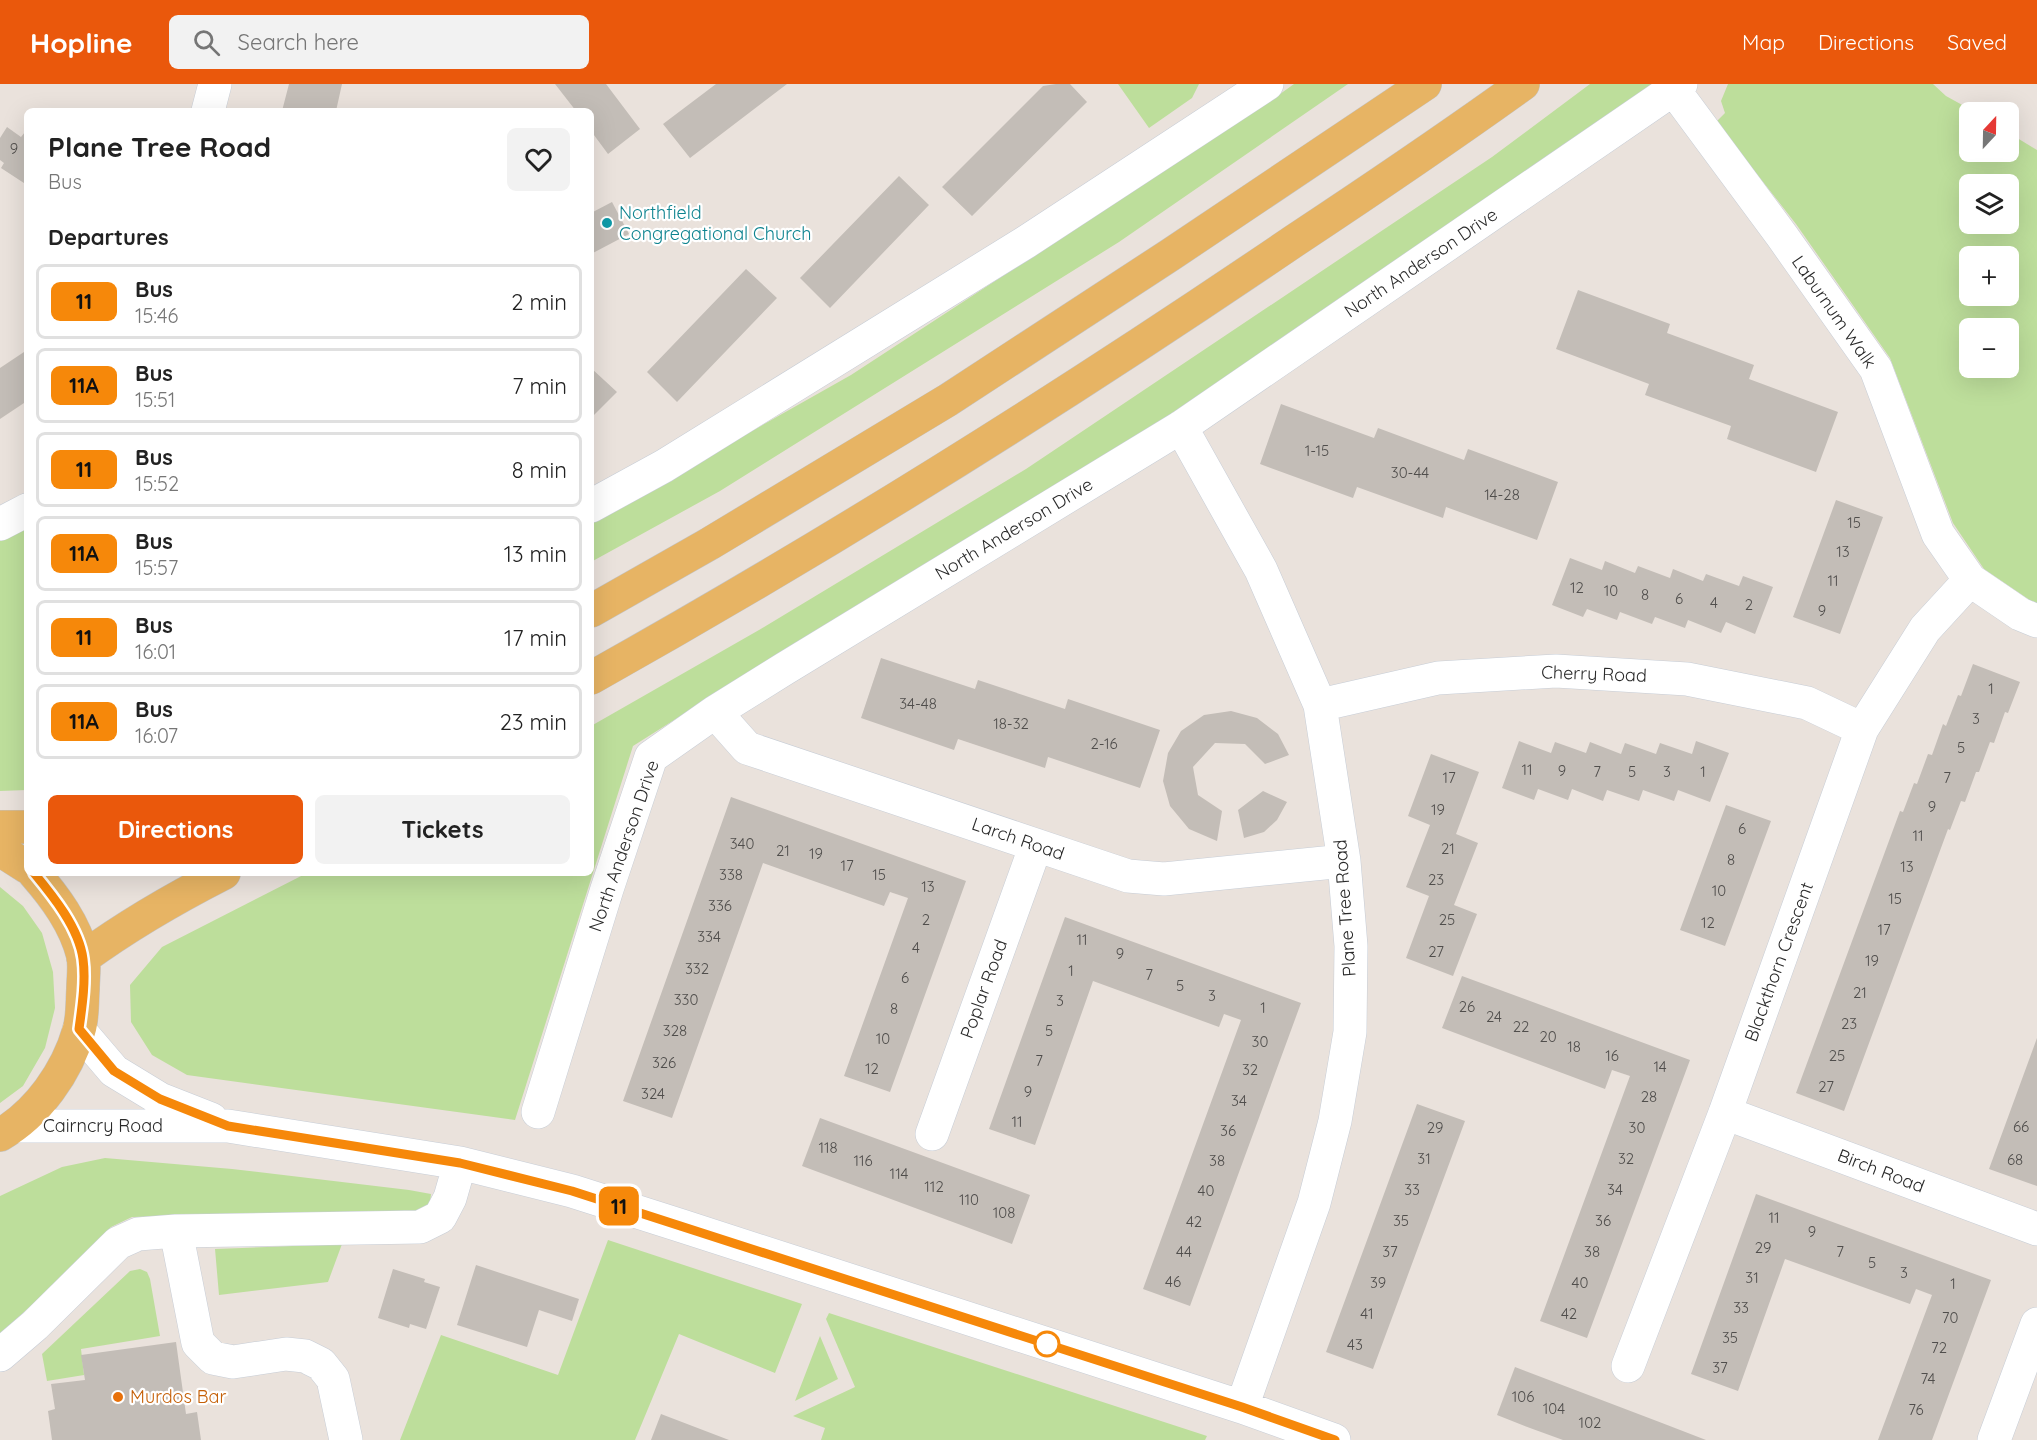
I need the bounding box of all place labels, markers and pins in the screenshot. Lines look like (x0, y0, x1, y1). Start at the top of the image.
place label: Northfield Congregational Church (619, 201, 811, 245)
marker: Northfield Congregational Church (600, 216, 614, 230)
unlabelled marker (1034, 1331, 1060, 1357)
place label: Murdos Bar (130, 1385, 226, 1408)
marker: Murdos Bar (111, 1390, 125, 1404)

